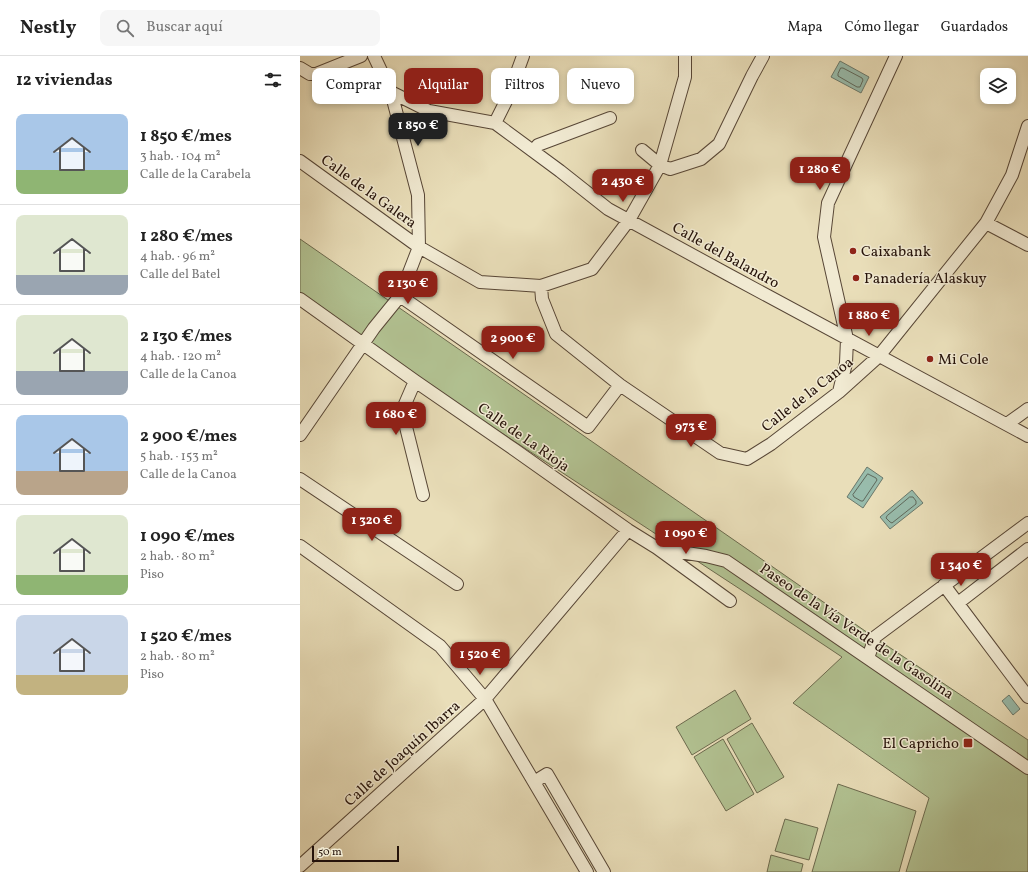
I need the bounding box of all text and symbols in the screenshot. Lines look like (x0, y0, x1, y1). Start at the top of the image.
search box (100, 10, 380, 46)
text: Nestly (20, 15, 76, 41)
icon: search (114, 17, 136, 39)
text: Buscar aquí (146, 17, 223, 38)
text: Mapa (788, 18, 823, 37)
text: Cómo llegar (845, 18, 919, 37)
text: Guardados (941, 18, 1008, 37)
chip: Comprar (312, 68, 396, 104)
chip: Alquilar (404, 68, 483, 104)
chip: Filtros (491, 68, 559, 104)
chip: Nuevo (567, 68, 634, 104)
map controls (980, 68, 1016, 104)
button: layers (980, 68, 1016, 104)
text: 12 viviendas (16, 69, 113, 92)
icon: filters (262, 69, 284, 91)
pin: 1 850 € (381, 113, 455, 147)
text: 1 850 € (398, 117, 438, 135)
text: 1 850 €/mes (140, 125, 232, 148)
icon: home (48, 130, 96, 178)
text: 3 hab. · 104 m² (140, 148, 221, 166)
street label: Calle de la Galera (316, 150, 420, 234)
pin: 1 280 € (783, 157, 857, 191)
text: 1 280 € (799, 161, 841, 179)
text: Calle de la Carabela (140, 166, 251, 184)
pin: 2 430 € (586, 169, 660, 203)
text: 2 430 € (601, 173, 645, 191)
street label: Calle del Balandro (668, 218, 783, 295)
text: 1 280 €/mes (140, 225, 233, 248)
icon: home (48, 231, 96, 279)
place label: Caixabank (861, 242, 931, 263)
marker: Caixabank (848, 246, 858, 256)
text: 4 hab. · 96 m² (140, 248, 215, 266)
text: Calle del Batel (140, 266, 220, 284)
place label: Panadería Alaskuy (864, 269, 987, 290)
pin: 2 130 € (371, 271, 445, 305)
marker: Panadería Alaskuy (851, 273, 861, 283)
text: 2 130 € (387, 275, 429, 293)
pin: 1 880 € (832, 303, 906, 337)
text: 1 880 € (848, 307, 890, 325)
text: 2 130 €/mes (140, 325, 232, 348)
pin: 2 900 € (476, 326, 550, 360)
text: 2 900 € (491, 330, 535, 348)
icon: home (48, 331, 96, 379)
text: 4 hab. · 120 m² (140, 348, 221, 366)
place label: Mi Cole (938, 350, 989, 371)
street label: Calle de la Canoa (758, 353, 858, 438)
marker: Mi Cole (925, 354, 935, 364)
text: Calle de la Canoa (140, 366, 237, 384)
street label: Calle de La Rioja (473, 399, 574, 478)
pin: 1 680 € (359, 402, 433, 436)
text: 1 680 € (375, 406, 417, 424)
pin: 973 € (663, 414, 719, 448)
text: 973 € (675, 418, 707, 436)
text: 2 900 €/mes (140, 425, 237, 448)
icon: home (48, 431, 96, 479)
text: 5 hab. · 153 m² (140, 448, 218, 466)
text: Calle de la Canoa (140, 466, 237, 484)
pin: 1 320 € (335, 508, 409, 542)
text: 1 320 € (351, 512, 393, 530)
pin: 1 090 € (649, 521, 723, 555)
text: 1 090 €/mes (140, 525, 235, 548)
text: 1 090 € (664, 525, 708, 543)
icon: home (48, 531, 96, 579)
text: 2 hab. · 80 m² (140, 548, 215, 566)
pin: 1 340 € (924, 553, 998, 587)
text: 1 340 € (940, 557, 982, 575)
street label: Paseo de la Vía Verde de la Gasolina (755, 559, 957, 705)
text: Piso (140, 566, 164, 584)
text: 1 520 €/mes (140, 625, 232, 648)
icon: home (48, 631, 96, 679)
pin: 1 520 € (443, 642, 517, 676)
text: 1 520 € (460, 646, 500, 664)
text: 2 hab. · 80 m² (140, 648, 215, 666)
text: Piso (140, 666, 164, 684)
street label: Calle de Joaquín Ibarra (340, 696, 466, 812)
place label: El Capricho (883, 734, 959, 755)
marker: El Capricho (962, 737, 974, 749)
scale bar (312, 844, 399, 863)
text: 50 m (318, 845, 342, 860)

